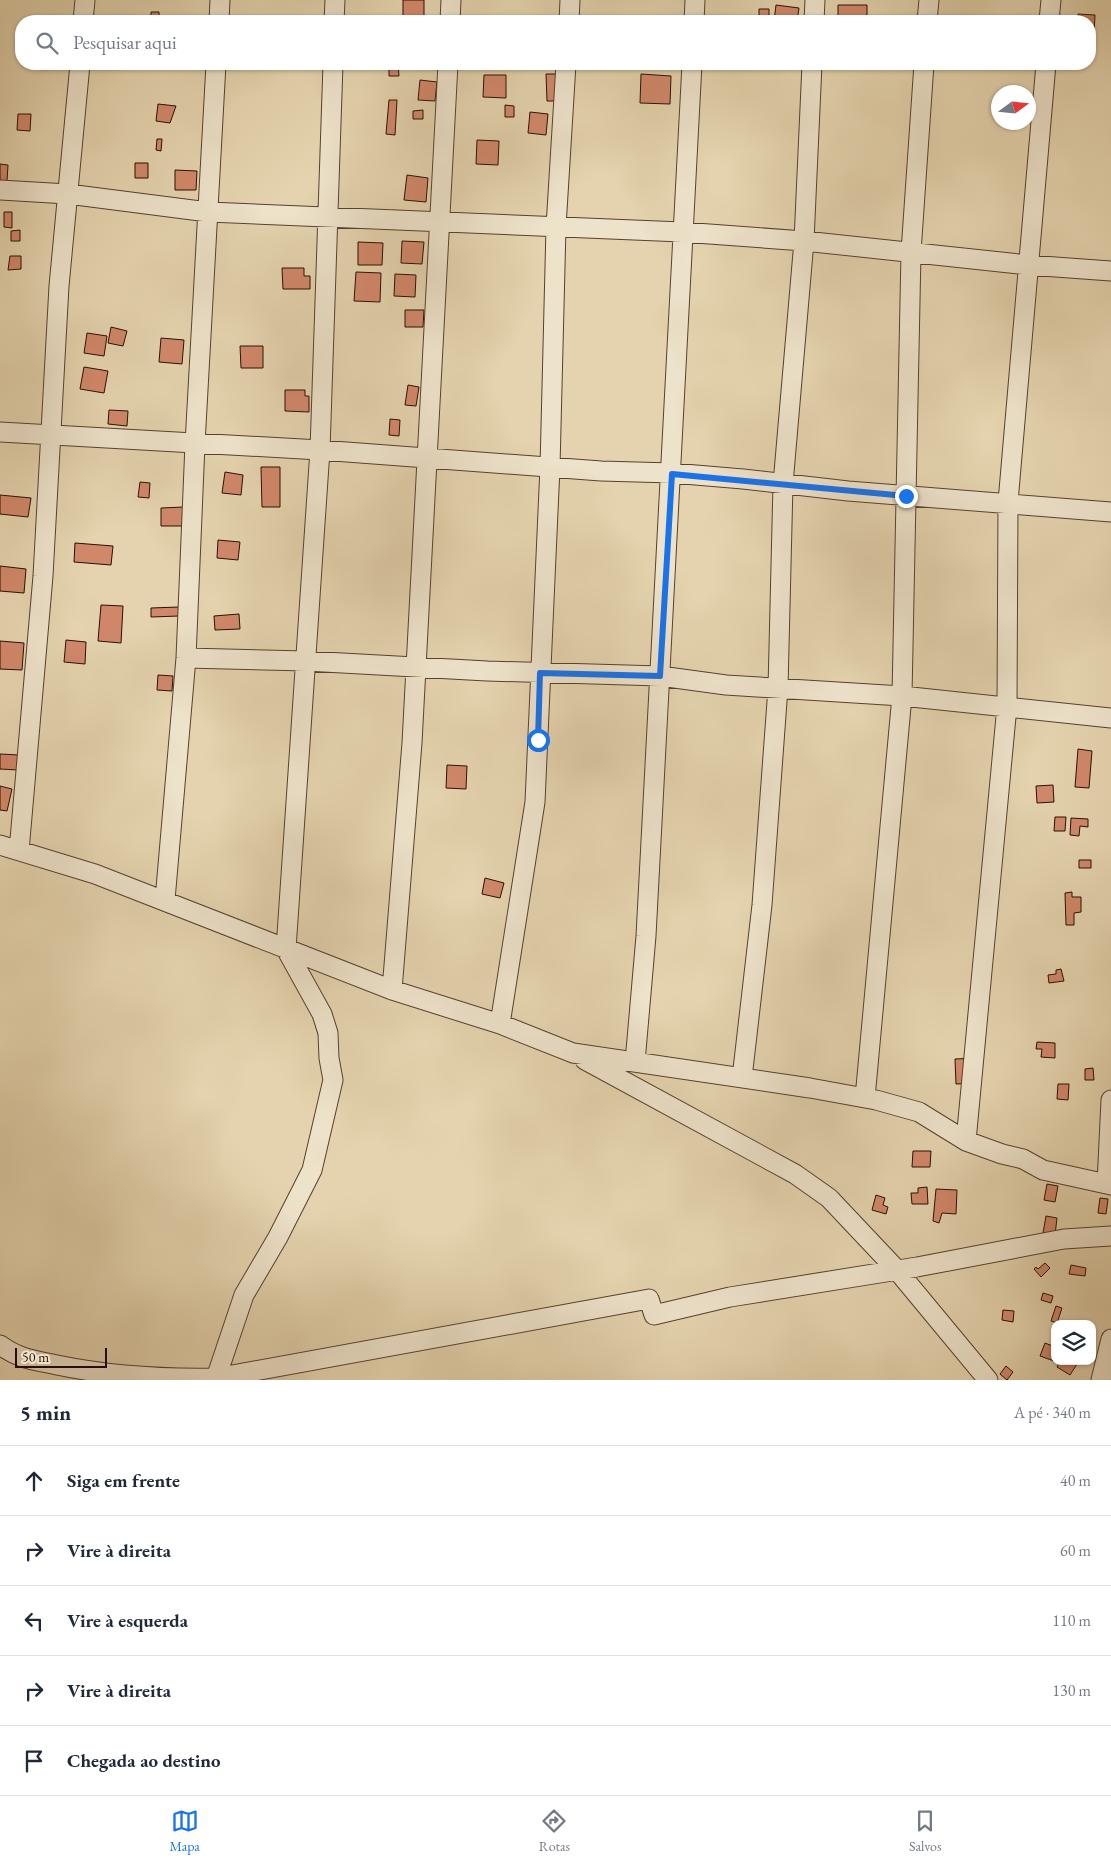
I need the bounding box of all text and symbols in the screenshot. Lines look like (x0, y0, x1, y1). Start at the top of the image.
search box (15, 15, 1096, 70)
icon: search (33, 29, 61, 57)
text: Pesquisar aqui (73, 30, 177, 55)
north arrow (991, 85, 1036, 130)
route end (895, 485, 918, 508)
route start (527, 729, 550, 752)
map controls (1051, 1320, 1096, 1365)
button: layers (1051, 1320, 1096, 1365)
scale bar (15, 1345, 108, 1368)
text: 50 m (22, 1348, 49, 1366)
text: 5 min (20, 1399, 71, 1426)
text: A pé · 340 m (1014, 1402, 1091, 1423)
icon: ahead (20, 1467, 48, 1495)
text: Siga em frente (67, 1468, 180, 1493)
text: 40 m (1060, 1470, 1091, 1491)
icon: right (20, 1537, 48, 1565)
text: Vire à direita (67, 1538, 171, 1563)
text: 60 m (1060, 1540, 1091, 1561)
icon: left (20, 1607, 48, 1635)
text: Vire à esquerda (67, 1608, 188, 1633)
text: 110 m (1052, 1610, 1091, 1631)
icon: right (20, 1677, 48, 1705)
text: Vire à direita (67, 1678, 171, 1703)
text: 130 m (1052, 1680, 1091, 1701)
icon: arrive (20, 1747, 48, 1775)
text: Chegada ao destino (67, 1748, 221, 1773)
tab: Mapa (169, 1807, 200, 1855)
tab: Rotas (539, 1807, 570, 1855)
tab: Salvos (909, 1807, 942, 1855)

